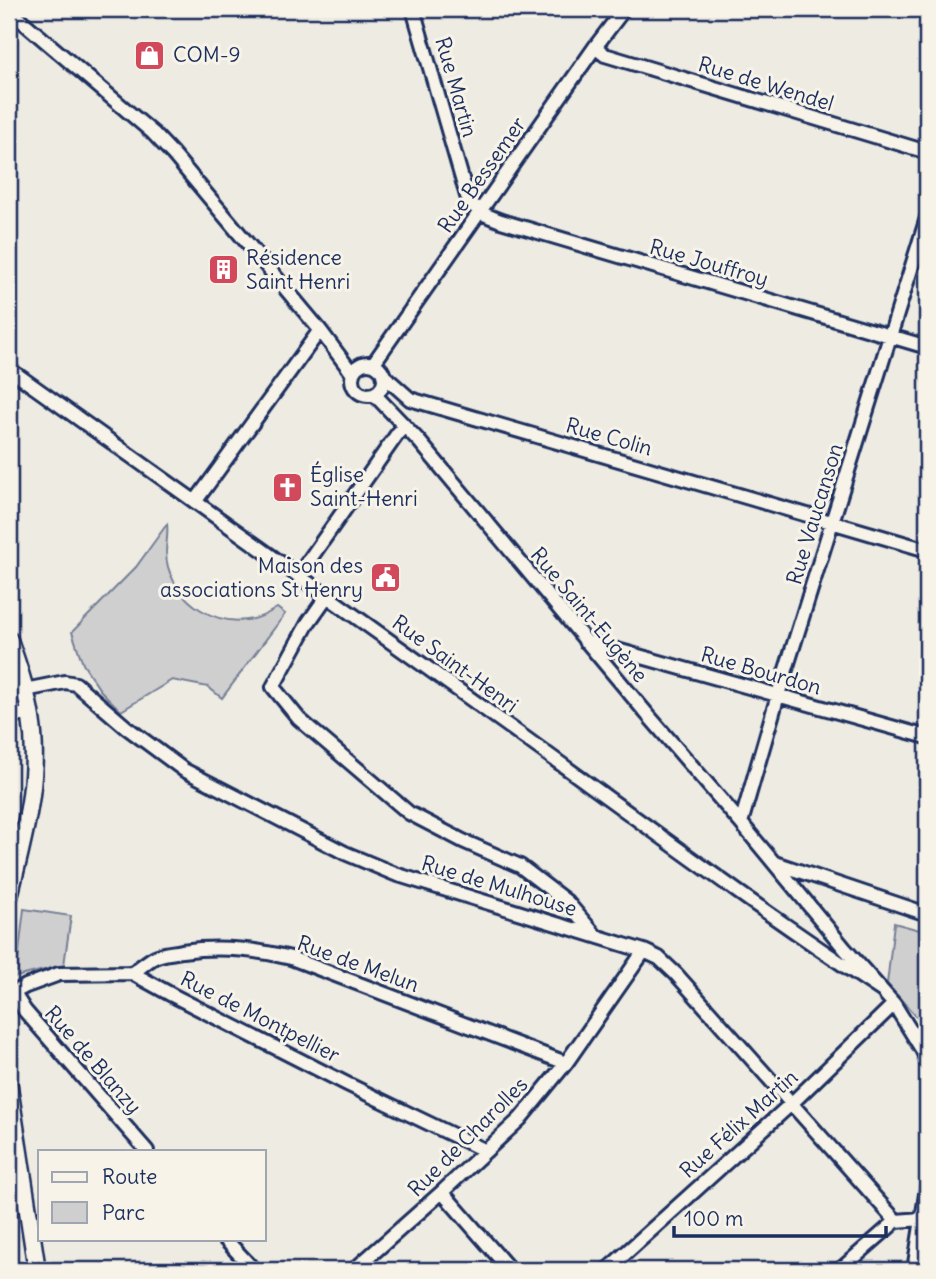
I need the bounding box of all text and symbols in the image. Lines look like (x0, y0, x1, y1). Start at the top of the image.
street label: Rue Martin (429, 34, 484, 140)
shop icon: COM-9 (133, 38, 167, 72)
place label: COM-9 (173, 41, 240, 68)
street label: Rue de Wendel (695, 50, 837, 117)
street label: Rue Bessemer (432, 111, 532, 238)
street label: Rue Jouffroy (647, 233, 772, 292)
place label: Résidence Saint Henri (246, 244, 350, 295)
building icon: Résidence Saint Henri (206, 253, 240, 287)
street label: Rue Colin (563, 411, 655, 462)
street label: Rue Vaucanson (780, 440, 849, 588)
place label: Église Saint-Henri (310, 461, 418, 512)
church icon: Église Saint-Henri (270, 470, 304, 504)
street label: Rue Saint-Eugène (525, 542, 654, 688)
place label: Maison des associations St Henry (160, 552, 363, 603)
public building icon: Maison des associations St Henry (369, 561, 403, 595)
street label: Rue Saint-Henri (387, 609, 524, 718)
street label: Rue Bourdon (698, 640, 825, 701)
street label: Rue de Mulhouse (418, 849, 580, 922)
street label: Rue de Melun (294, 929, 423, 998)
street label: Rue de Montpellier (176, 965, 345, 1069)
street label: Rue de Blanzy (39, 1000, 148, 1119)
street label: Rue Félix Martin (674, 1063, 803, 1184)
street label: Rue de Charolles (402, 1071, 533, 1202)
legend (38, 1150, 266, 1240)
text: Route (102, 1163, 157, 1190)
scale bar (674, 1195, 885, 1239)
text: Parc (102, 1199, 145, 1226)
text: 100 m (684, 1205, 743, 1232)

